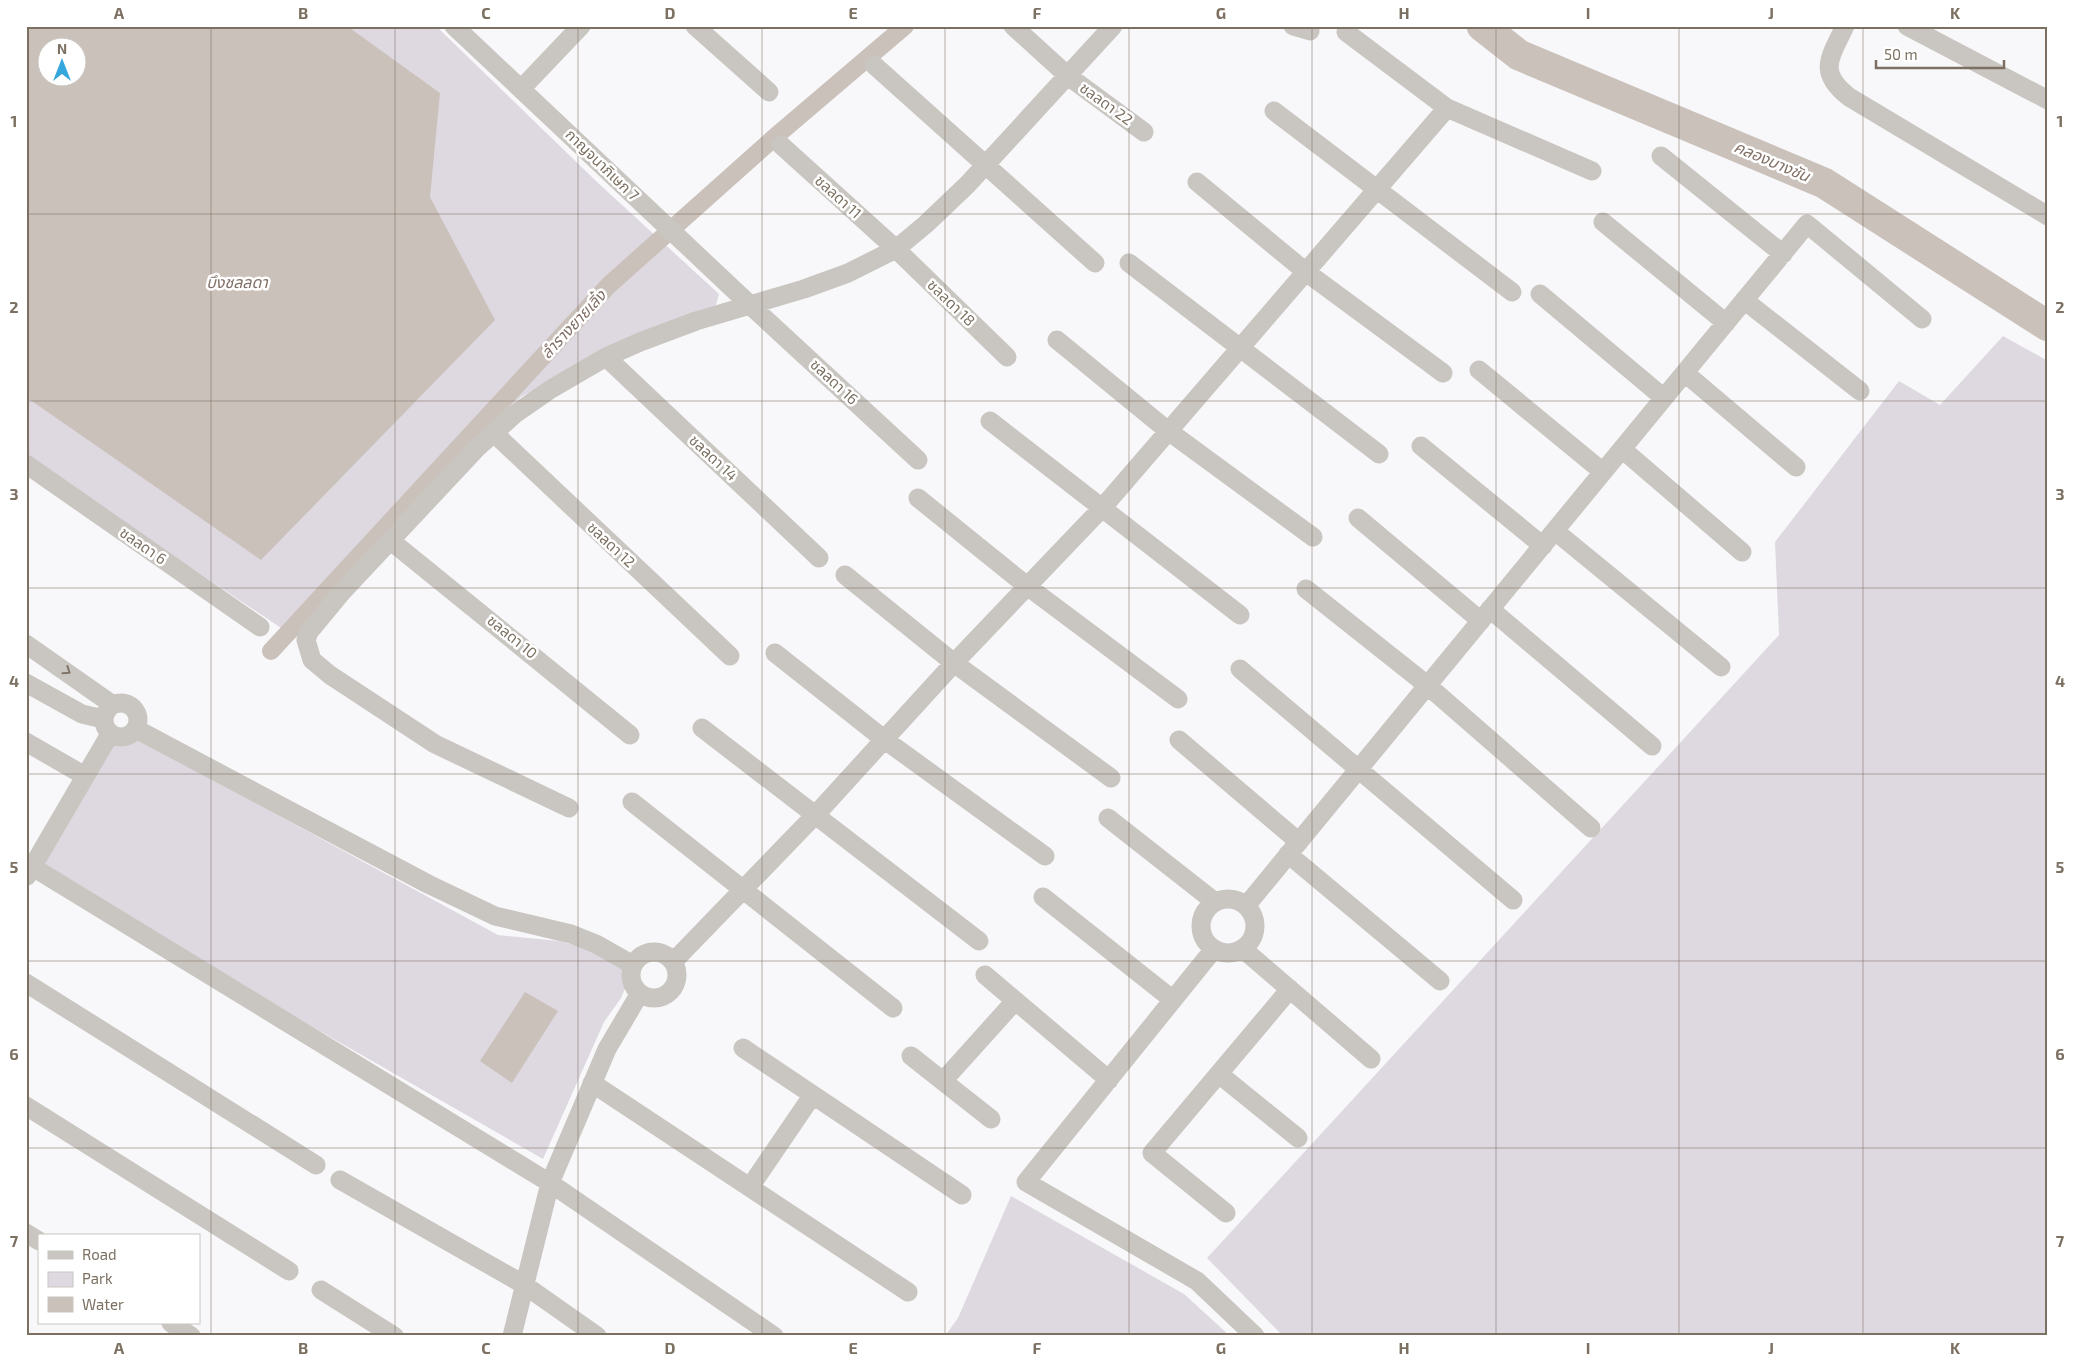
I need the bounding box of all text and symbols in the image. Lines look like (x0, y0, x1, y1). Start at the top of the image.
text: A (114, 3, 125, 22)
text: B (298, 3, 308, 22)
text: C (481, 3, 491, 22)
text: D (665, 3, 676, 22)
text: E (848, 3, 858, 22)
text: F (1033, 3, 1042, 22)
text: G (1216, 3, 1226, 22)
text: H (1398, 3, 1410, 22)
text: I (1586, 3, 1590, 22)
text: J (1768, 3, 1774, 22)
text: K (1950, 3, 1961, 22)
north arrow (38, 38, 88, 88)
scale bar (1876, 38, 2004, 70)
text: N (57, 40, 67, 57)
text: 50 m (1884, 45, 1918, 63)
street label: ชลลดา 22 (1077, 78, 1137, 128)
text: 1 (11, 111, 17, 130)
text: 1 (2057, 111, 2063, 130)
street label: กาญจนาภิเษก 7 (562, 125, 643, 204)
water label: คลองบางชัน (1732, 136, 1814, 185)
street label: ชลลดา 11 (812, 171, 865, 222)
water label: บึงชลลดา (206, 272, 269, 291)
street label: ชลลดา 18 (924, 275, 979, 329)
water label: ลำรางยายเลิ้ง (536, 285, 610, 362)
text: 2 (9, 297, 19, 316)
text: 2 (2055, 297, 2065, 316)
street label: ชลลดา 16 (807, 355, 862, 408)
street label: ชลลดา 14 (686, 430, 741, 484)
text: 3 (9, 484, 19, 503)
text: 3 (2055, 484, 2065, 503)
street label: ชลลดา 12 (584, 518, 639, 571)
street label: ชลลดา 6 (117, 523, 170, 568)
street label: ชลลดา 10 (484, 611, 541, 662)
one-way arrow (61, 665, 71, 674)
text: 4 (9, 671, 19, 690)
text: 4 (2055, 671, 2065, 690)
text: 5 (10, 857, 19, 876)
text: 5 (2056, 857, 2065, 876)
text: 6 (9, 1044, 19, 1063)
text: 6 (2055, 1044, 2065, 1063)
text: 7 (10, 1231, 19, 1250)
text: 7 (2056, 1231, 2065, 1250)
legend (38, 1234, 200, 1324)
text: Road (82, 1245, 117, 1263)
text: Park (82, 1269, 113, 1287)
text: Water (82, 1295, 124, 1313)
text: A (114, 1338, 125, 1357)
text: B (298, 1338, 308, 1357)
text: C (481, 1338, 491, 1357)
text: D (665, 1338, 676, 1357)
text: E (848, 1338, 858, 1357)
text: F (1033, 1338, 1042, 1357)
text: G (1216, 1338, 1226, 1357)
text: H (1398, 1338, 1410, 1357)
text: I (1586, 1338, 1590, 1357)
text: J (1768, 1338, 1774, 1357)
text: K (1950, 1338, 1961, 1357)

